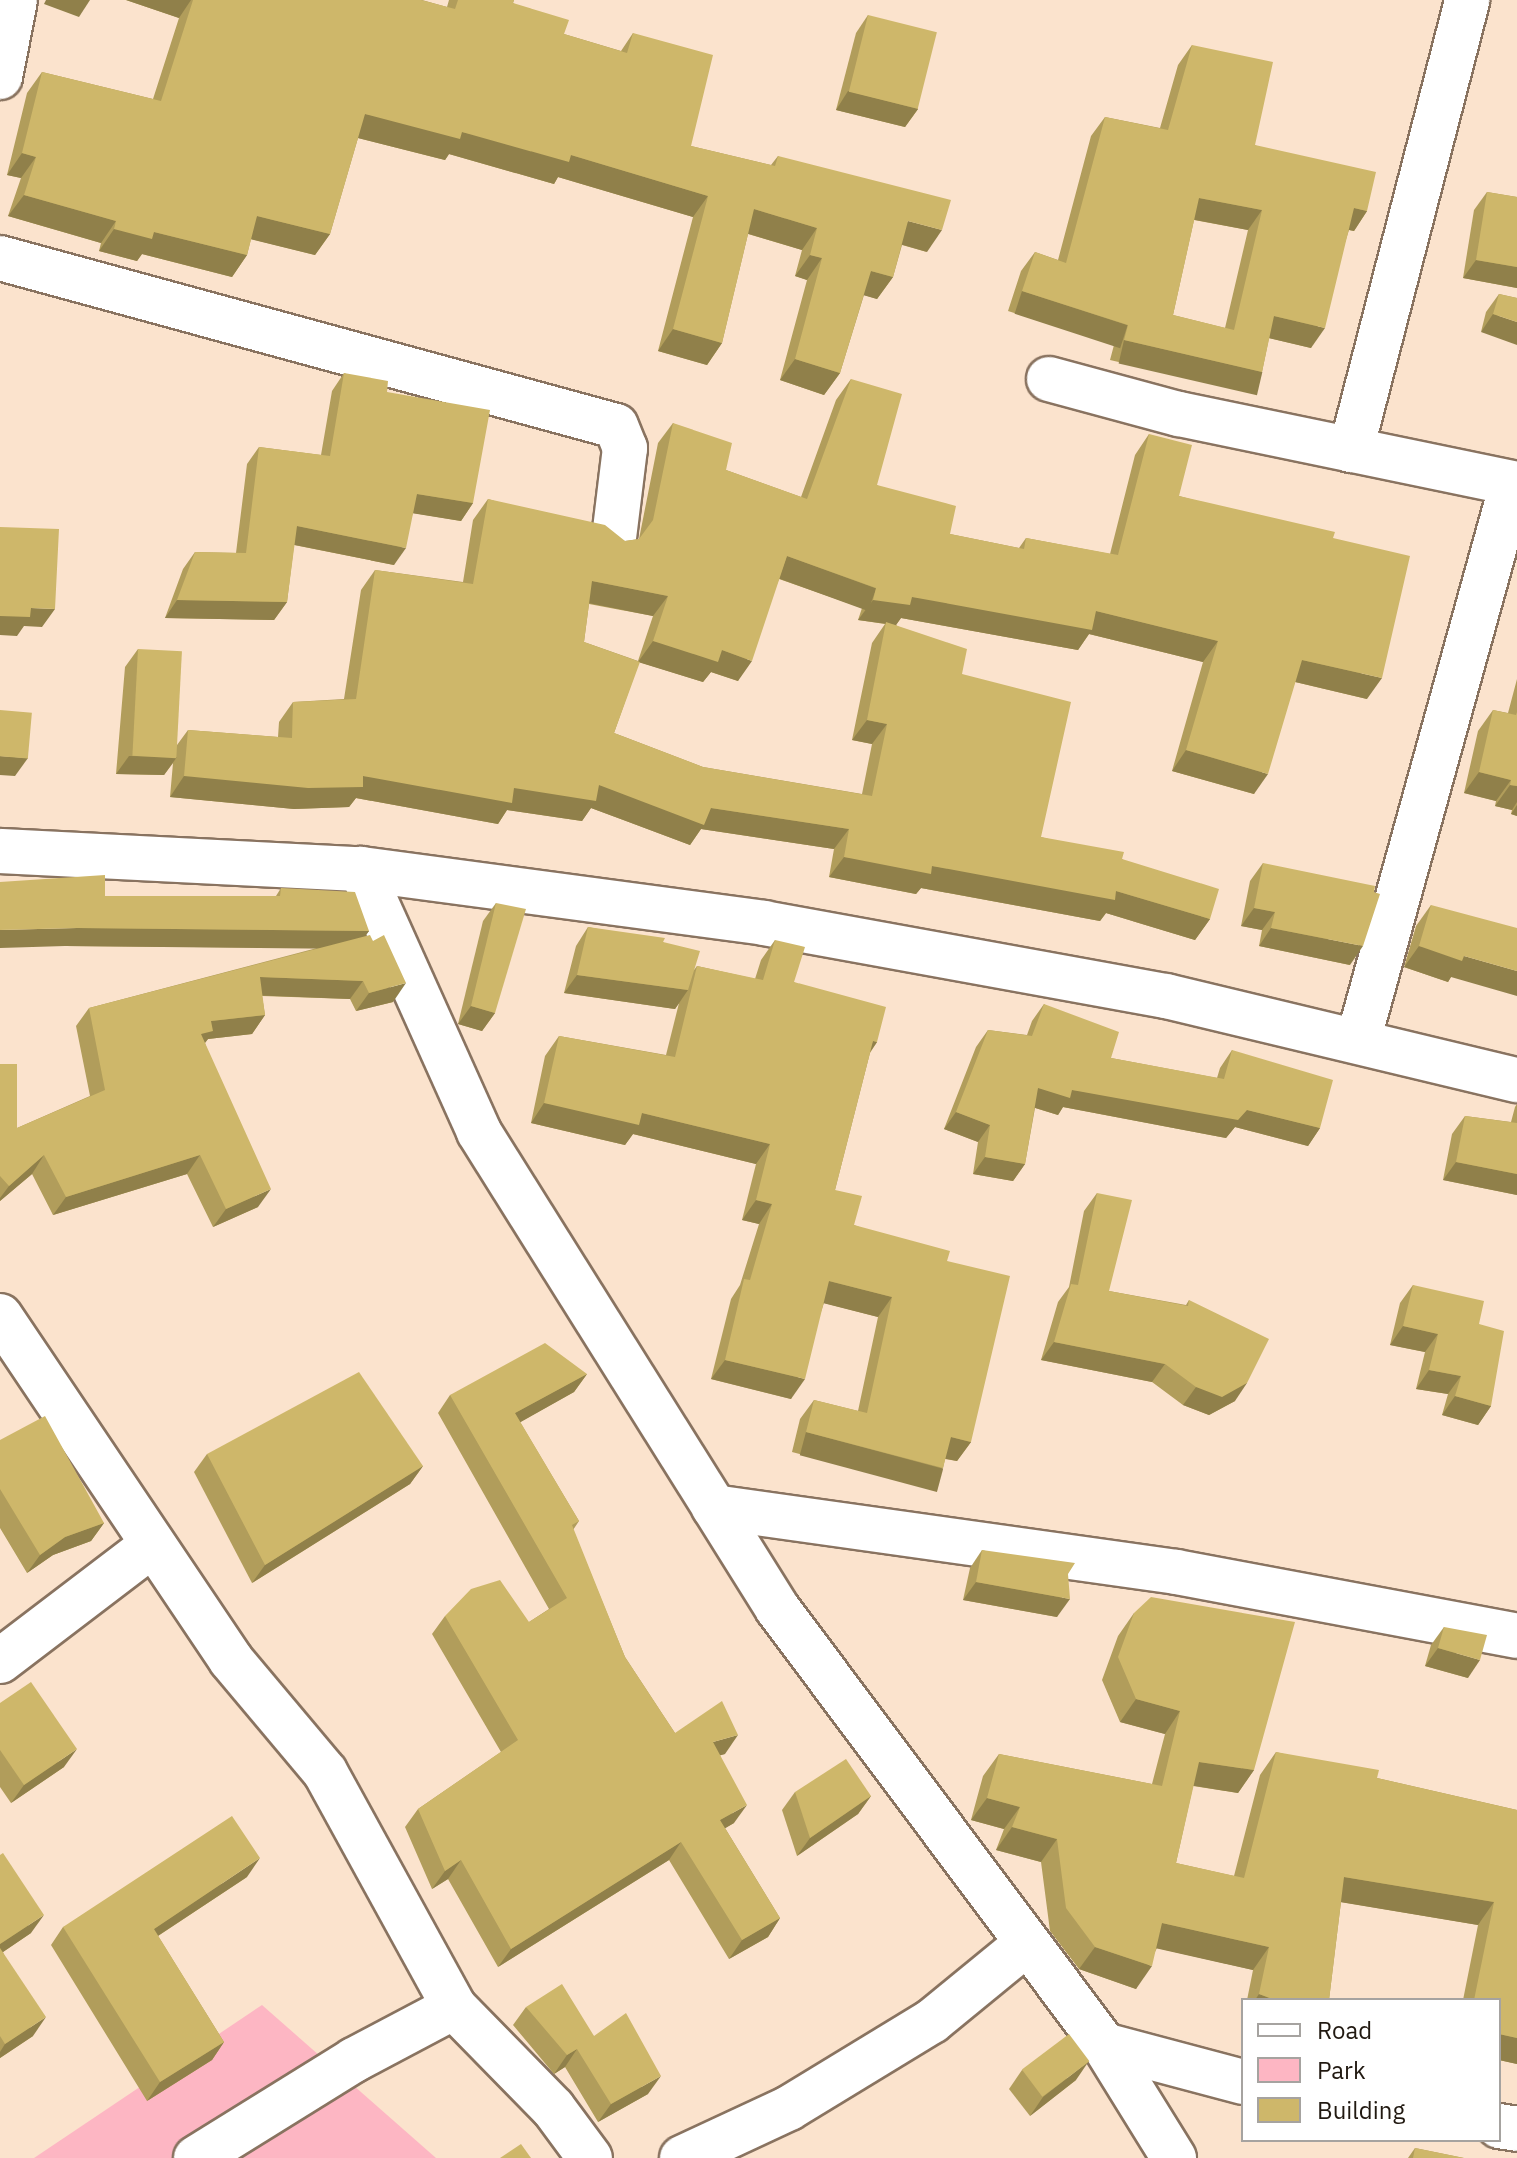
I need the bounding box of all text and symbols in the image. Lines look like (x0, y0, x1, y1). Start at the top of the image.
legend (1241, 1998, 1501, 2142)
text: Road (1317, 2014, 1372, 2046)
text: Park (1317, 2054, 1366, 2086)
text: Building (1317, 2094, 1405, 2126)

